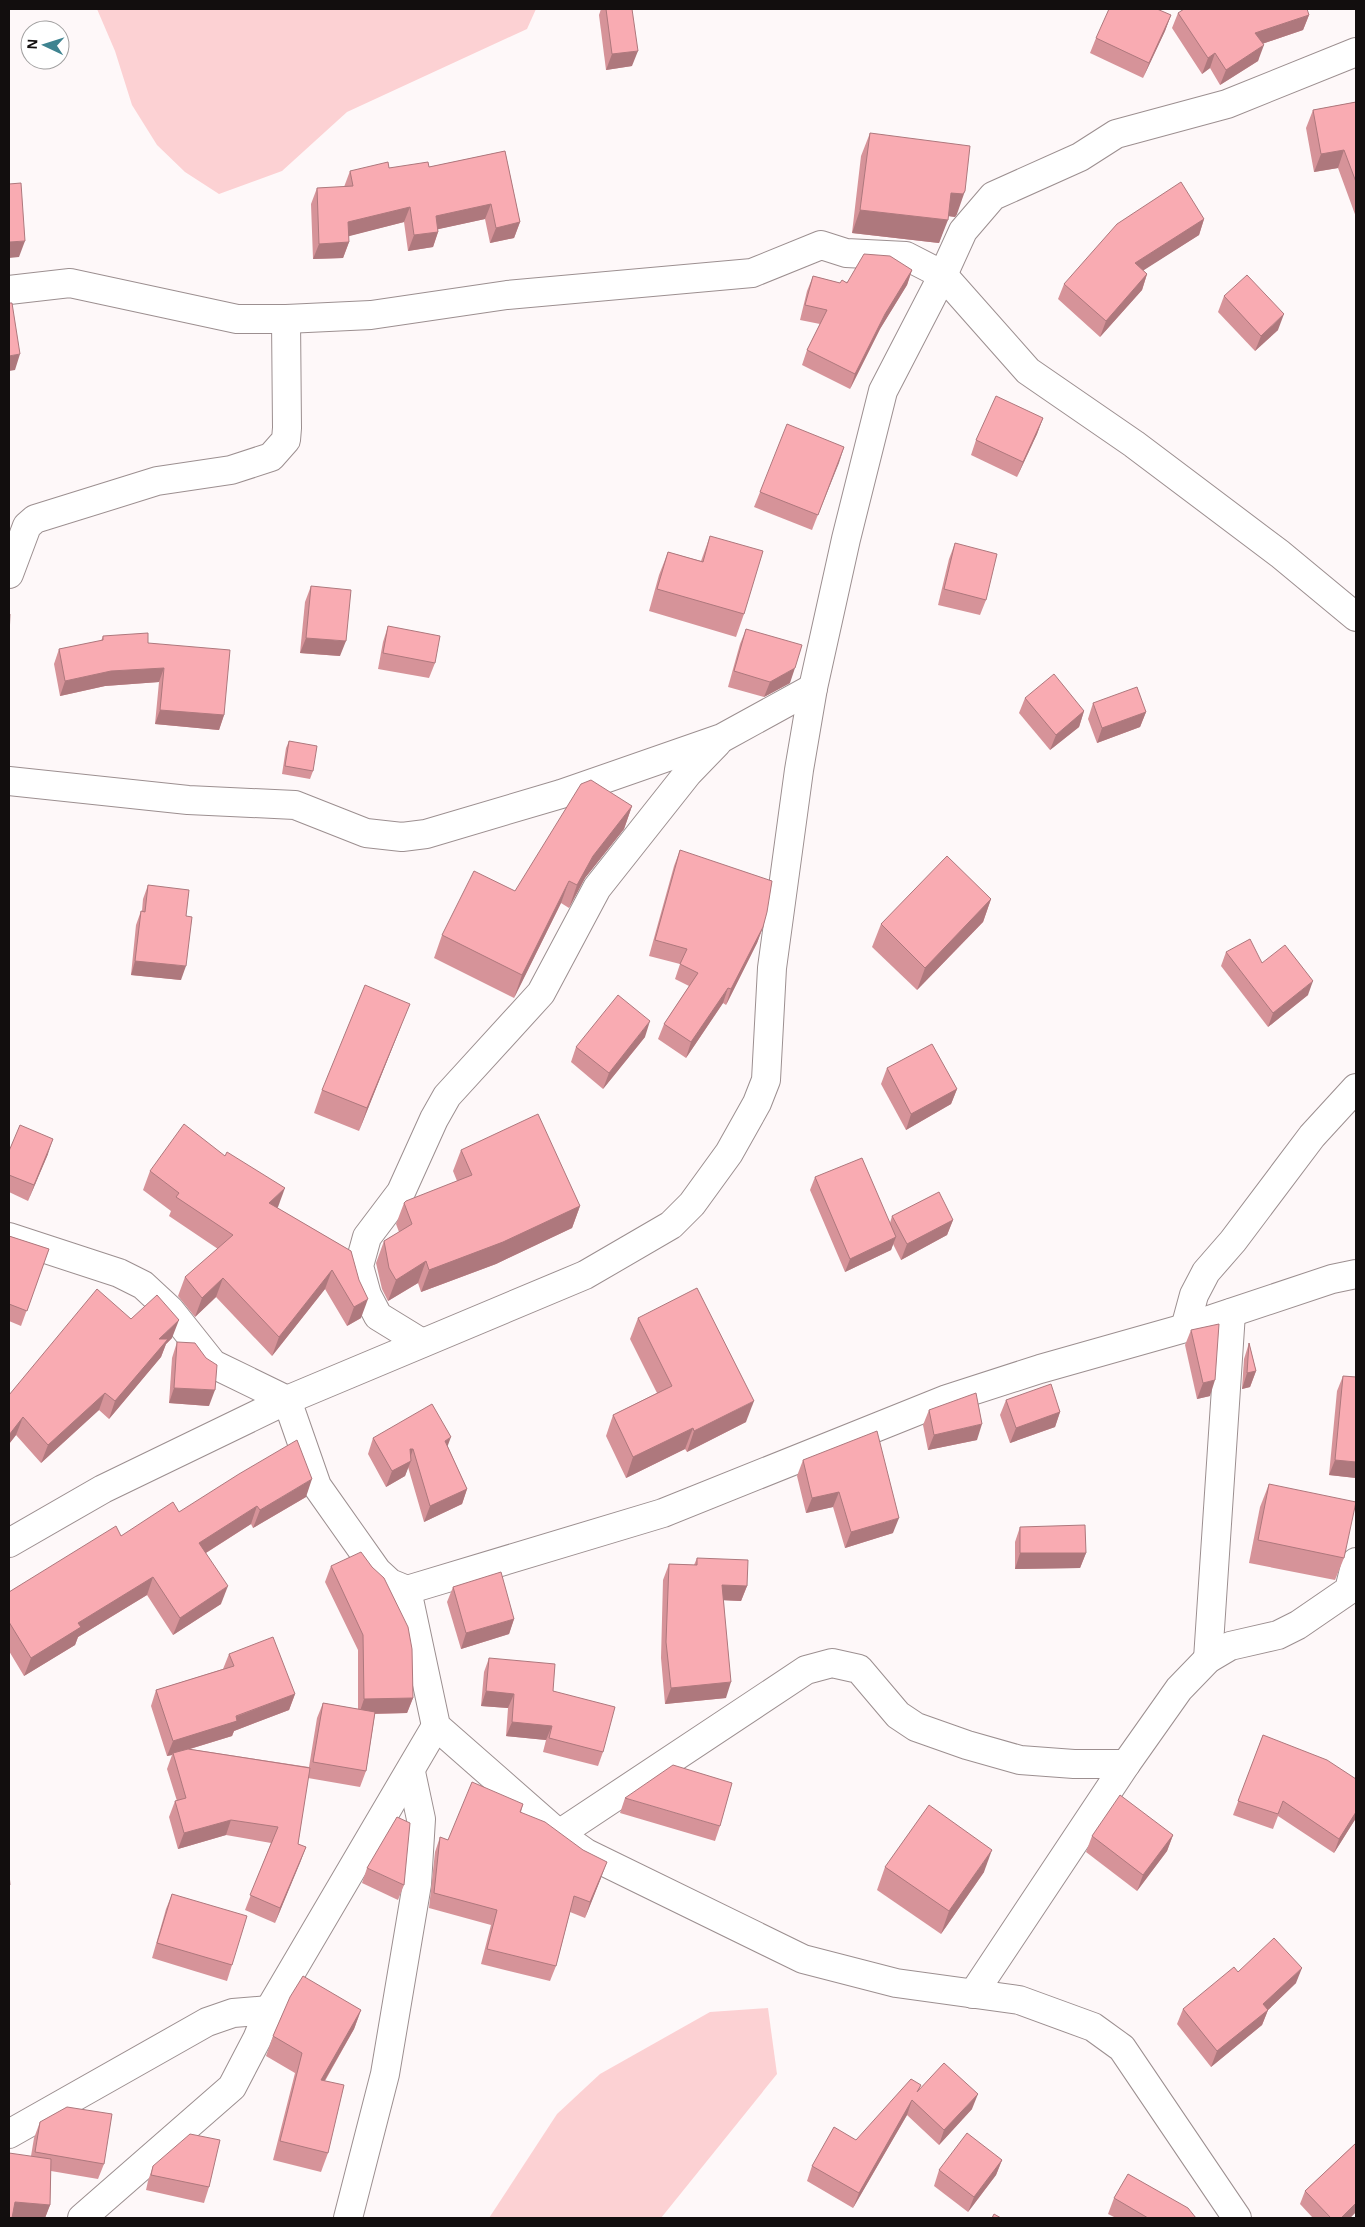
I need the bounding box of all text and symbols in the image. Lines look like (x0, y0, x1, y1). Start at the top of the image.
north arrow (20, 20, 70, 70)
text: N (24, 38, 40, 50)

